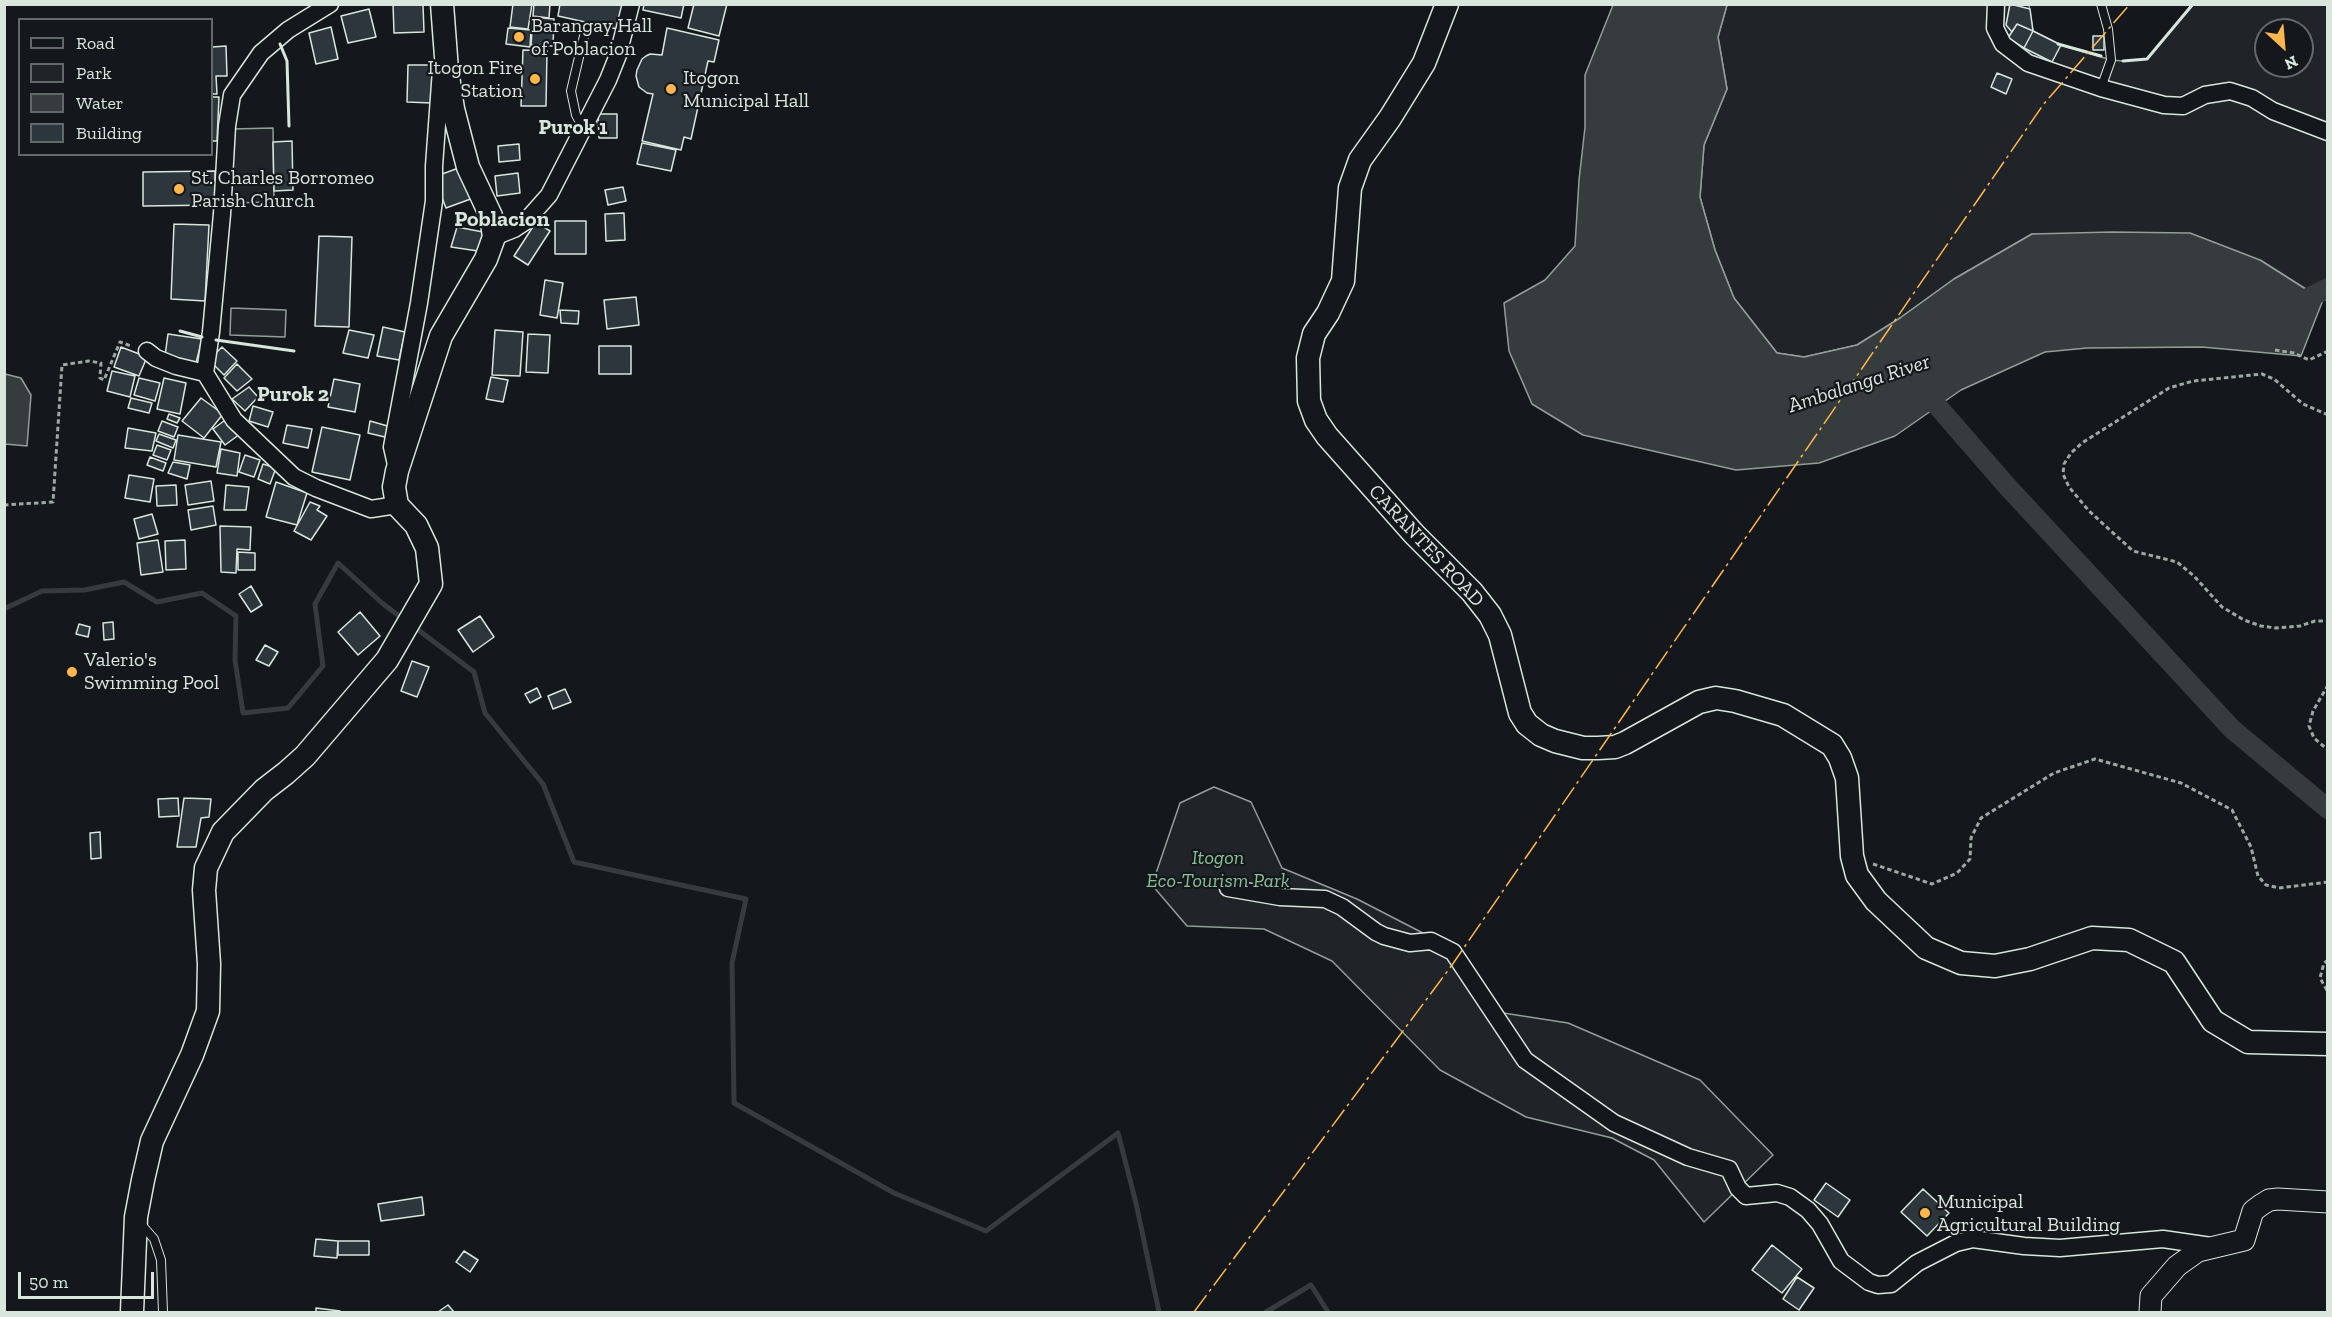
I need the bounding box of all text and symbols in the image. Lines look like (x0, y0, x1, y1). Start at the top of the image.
place label: Barangay Hall of Poblacion (531, 14, 652, 61)
legend (18, 18, 213, 156)
north arrow (2254, 18, 2314, 78)
marker: Barangay Hall of Poblacion (512, 30, 526, 44)
text: Road (76, 32, 115, 54)
text: N (2282, 52, 2301, 74)
place label: Itogon Fire Station (427, 56, 523, 103)
text: Park (76, 62, 112, 84)
place label: Itogon Municipal Hall (683, 66, 809, 113)
marker: Itogon Fire Station (528, 72, 542, 86)
marker: Itogon Municipal Hall (664, 82, 678, 96)
text: Water (76, 92, 123, 114)
district label: Purok 1 (538, 115, 608, 141)
text: Building (76, 122, 142, 144)
place label: St. Charles Borromeo Parish Church (191, 166, 374, 213)
marker: St. Charles Borromeo Parish Church (172, 182, 186, 196)
district label: Poblacion (454, 207, 550, 233)
water label: Ambalanga River (1785, 349, 1933, 419)
district label: Purok 2 (257, 382, 329, 408)
street label: CARANTES ROAD (1363, 480, 1489, 612)
place label: Valerio's Swimming Pool (84, 648, 219, 695)
marker: Valerio's Swimming Pool (65, 665, 79, 679)
park label: Itogon Eco-Tourism Park (1146, 846, 1290, 893)
place label: Municipal Agricultural Building (1937, 1190, 2120, 1237)
marker: Municipal Agricultural Building (1918, 1206, 1932, 1220)
scale bar (21, 1260, 158, 1298)
text: 50 m (29, 1271, 68, 1293)

